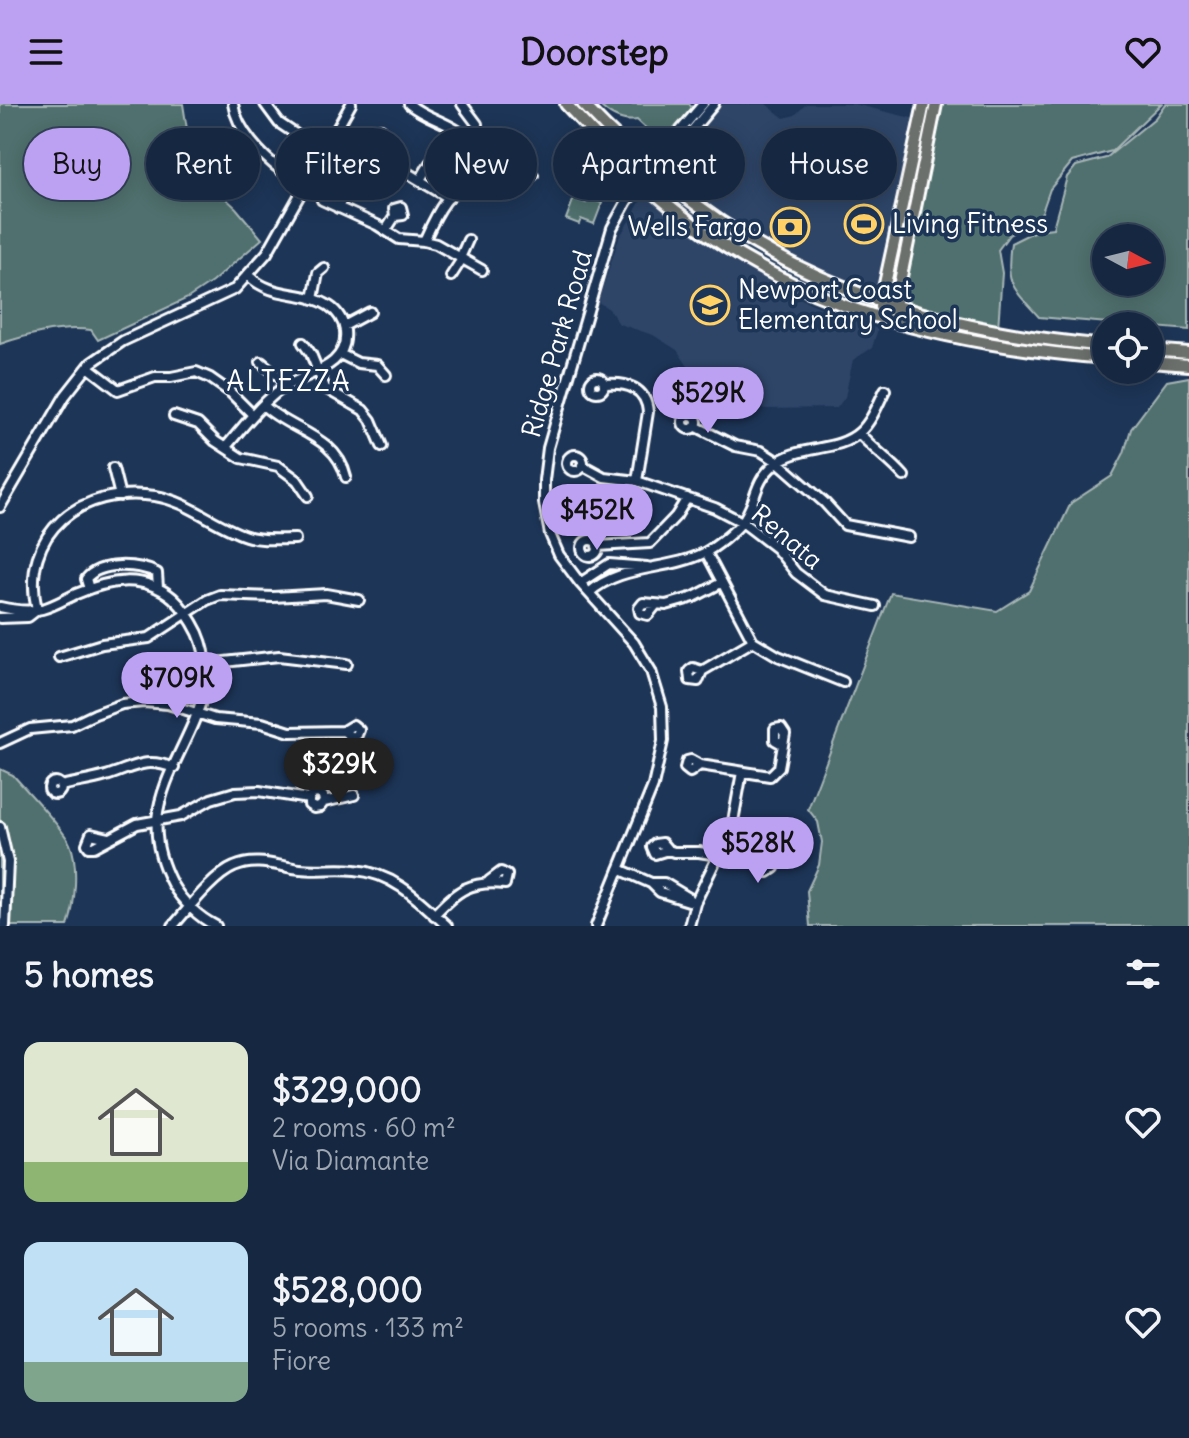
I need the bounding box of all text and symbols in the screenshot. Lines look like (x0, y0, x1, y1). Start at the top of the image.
icon: menu (24, 30, 68, 74)
text: Doorstep (520, 30, 669, 75)
icon: heart (1121, 30, 1165, 74)
chip: Buy (24, 128, 130, 200)
chip: Rent (146, 128, 260, 200)
chip: Filters (276, 128, 409, 200)
chip: New (425, 128, 537, 200)
chip: Apartment (553, 128, 745, 200)
chip: House (761, 128, 897, 200)
sports icon: Living Fitness (843, 203, 885, 245)
bank icon: Wells Fargo (769, 206, 811, 248)
place label: Living Fitness (892, 207, 1048, 240)
place label: Wells Fargo (628, 210, 762, 243)
north arrow (1092, 224, 1164, 296)
map controls (1092, 224, 1164, 384)
street label: Ridge Park Road (514, 246, 599, 441)
place label: Newport Coast Elementary School (738, 273, 958, 336)
school or university icon: Newport Coast Elementary School (689, 284, 731, 326)
button: locate (1092, 312, 1164, 384)
district label: ALTEZZA (226, 363, 352, 399)
pin: $529K (652, 367, 764, 435)
text: $529K (671, 376, 745, 409)
pin: $452K (541, 484, 653, 552)
text: $452K (560, 493, 634, 526)
street label: Renata (745, 497, 830, 576)
pin: $709K (121, 652, 233, 720)
text: $709K (139, 661, 215, 694)
pin: $329K (283, 738, 395, 806)
text: $329K (302, 747, 376, 780)
pin: $528K (702, 817, 814, 885)
text: $528K (721, 826, 795, 859)
icon: filters (1121, 952, 1165, 996)
text: 5 homes (24, 953, 154, 996)
text: $329,000 (272, 1068, 422, 1111)
icon: home (88, 1074, 184, 1170)
icon: heart (1121, 1100, 1165, 1144)
text: 2 rooms · 60 m² (272, 1111, 456, 1144)
text: Via Diamante (272, 1144, 429, 1177)
text: $528,000 (272, 1268, 423, 1311)
icon: home (88, 1274, 184, 1370)
icon: heart (1121, 1300, 1165, 1344)
text: 5 rooms · 133 m² (272, 1311, 464, 1344)
text: Fiore (272, 1344, 331, 1377)

